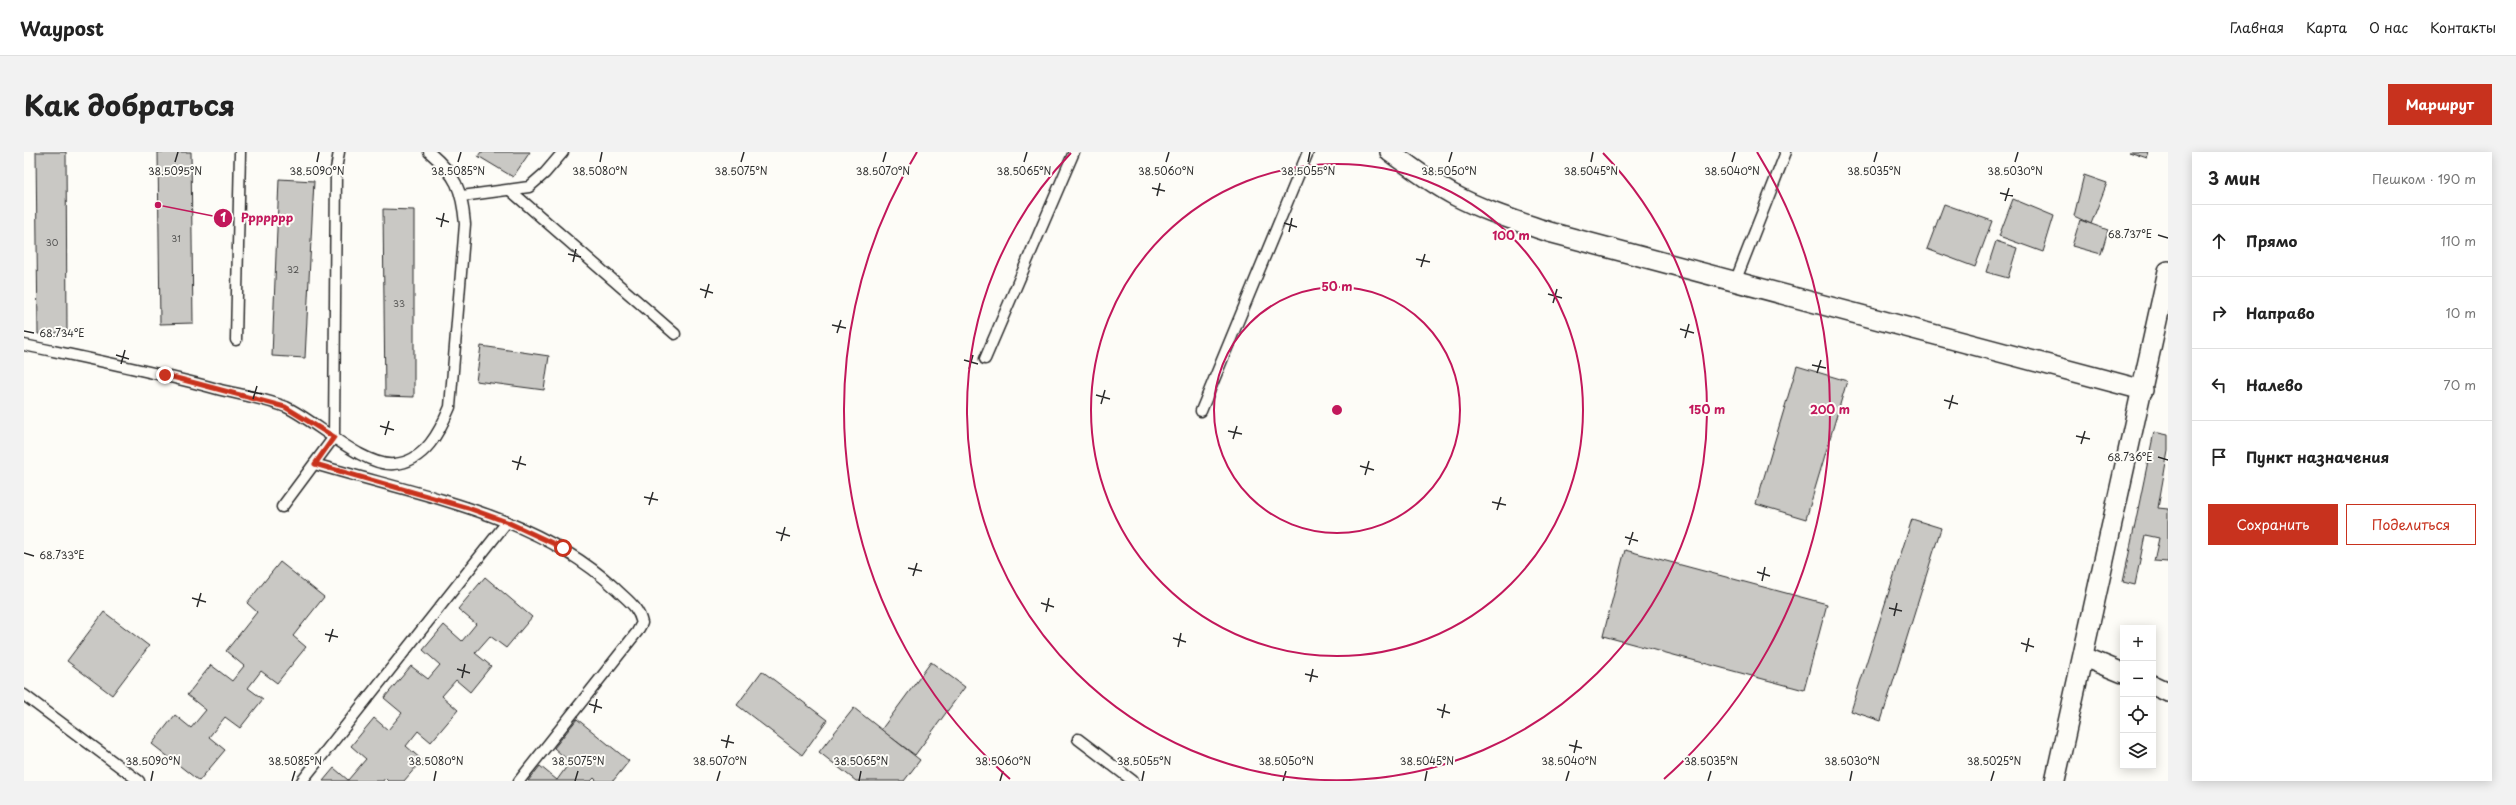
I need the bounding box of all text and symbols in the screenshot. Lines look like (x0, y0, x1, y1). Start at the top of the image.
text: Waypost (20, 14, 104, 42)
text: Главная (2230, 17, 2284, 38)
text: Карта (2306, 17, 2347, 38)
text: О нас (2369, 17, 2408, 38)
text: Контакты (2430, 17, 2496, 38)
text: Как добраться (24, 83, 235, 126)
button: Маршрут (2388, 84, 2492, 125)
text: 38.5095°N (148, 163, 202, 178)
text: 38.5090°N (289, 163, 345, 178)
text: 38.5085°N (431, 163, 485, 178)
text: 38.5080°N (572, 163, 628, 178)
text: 38.5075°N (715, 163, 768, 178)
text: 38.5070°N (856, 163, 910, 178)
text: 38.5065°N (997, 163, 1052, 178)
text: 38.5060°N (1138, 163, 1194, 178)
text: 38.5055°N (1281, 163, 1335, 178)
text: 38.5050°N (1421, 163, 1477, 178)
text: 38.5045°N (1564, 163, 1618, 178)
text: 38.5040°N (1704, 163, 1760, 178)
text: 38.5035°N (1847, 163, 1901, 178)
text: 38.5030°N (1987, 163, 2043, 178)
text: 3 мин (2208, 165, 2260, 191)
text: Пешком · 190 m (2372, 169, 2476, 188)
callout: Ррррррр (213, 206, 301, 230)
text: 1 (220, 208, 226, 226)
text: Ррррррр (241, 208, 294, 226)
text: 100 m (1492, 226, 1530, 244)
text: 68.737°E (2108, 226, 2152, 241)
text: Прямо (2246, 229, 2297, 252)
icon: ahead (2208, 230, 2230, 252)
house number: 31 (171, 231, 181, 245)
text: 110 m (2441, 231, 2476, 250)
house number: 30 (46, 235, 59, 249)
house number: 32 (287, 262, 299, 276)
text: 50 m (1321, 277, 1353, 295)
house number: 33 (393, 296, 405, 310)
text: Направо (2246, 301, 2315, 324)
icon: right (2208, 302, 2230, 324)
text: 10 m (2446, 303, 2476, 322)
text: 68.734°E (40, 325, 84, 340)
route end (156, 366, 174, 384)
text: Налево (2246, 373, 2303, 396)
icon: left (2208, 374, 2230, 396)
text: 70 m (2443, 375, 2476, 394)
text: 150 m (1689, 400, 1725, 418)
text: 200 m (1810, 400, 1850, 418)
centre of rings (1330, 403, 1344, 417)
text: Пункт назначения (2246, 445, 2389, 468)
icon: arrive (2208, 446, 2230, 468)
text: 68.736°E (2107, 449, 2153, 464)
button: Сохранить (2208, 504, 2338, 545)
button: Поделиться (2346, 504, 2476, 545)
route start (554, 539, 572, 557)
text: 68.733°E (39, 547, 85, 562)
map controls (2120, 625, 2156, 769)
button: + (2120, 625, 2156, 661)
button: − (2120, 661, 2156, 697)
button: locate (2120, 697, 2156, 733)
button: layers (2120, 733, 2156, 769)
text: 38.5090°N (125, 753, 181, 768)
text: 38.5085°N (268, 753, 322, 768)
text: 38.5080°N (408, 753, 464, 768)
text: 38.5075°N (552, 753, 605, 768)
text: 38.5070°N (693, 753, 747, 768)
text: 38.5065°N (834, 753, 889, 768)
text: 38.5060°N (975, 753, 1031, 768)
text: 38.5055°N (1117, 753, 1171, 768)
text: 38.5050°N (1258, 753, 1314, 768)
text: 38.5045°N (1400, 753, 1454, 768)
text: 38.5040°N (1541, 753, 1597, 768)
text: 38.5035°N (1684, 753, 1738, 768)
text: 38.5030°N (1824, 753, 1880, 768)
text: 38.5025°N (1967, 753, 2021, 768)

